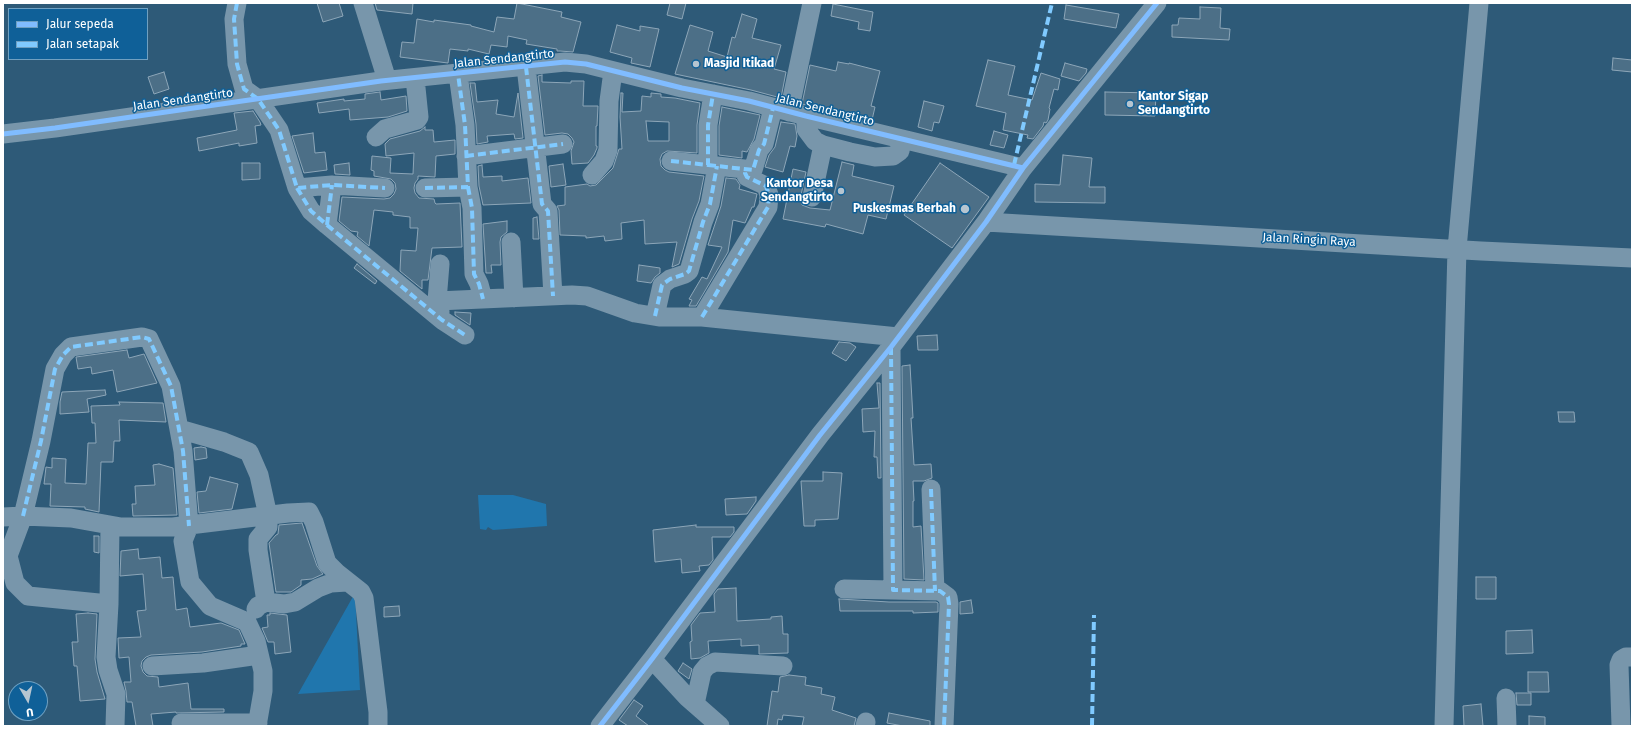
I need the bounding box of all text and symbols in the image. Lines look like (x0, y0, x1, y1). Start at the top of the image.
legend (8, 8, 148, 60)
text: Jalur sepeda (46, 17, 114, 31)
text: Jalan setapak (46, 37, 119, 51)
street label: Jalan Sendangtirto (453, 47, 555, 71)
place label: Masjid Itikad (704, 57, 774, 71)
marker: Masjid Itikad (691, 59, 701, 69)
street label: Jalan Sendangtirto (132, 86, 234, 114)
place label: Kantor Sigap Sendangtirto (1138, 90, 1210, 118)
street label: Jalan Sendangtirto (774, 91, 876, 129)
marker: Kantor Sigap Sendangtirto (1125, 99, 1135, 109)
place label: Kantor Desa Sendangtirto (761, 177, 833, 205)
marker: Kantor Desa Sendangtirto (836, 186, 846, 196)
place label: Puskesmas Berbah (853, 202, 956, 216)
marker: Puskesmas Berbah (959, 203, 971, 215)
street label: Jalan Ringin Raya (1262, 230, 1356, 250)
north arrow (8, 681, 48, 721)
text: U (25, 705, 34, 719)

